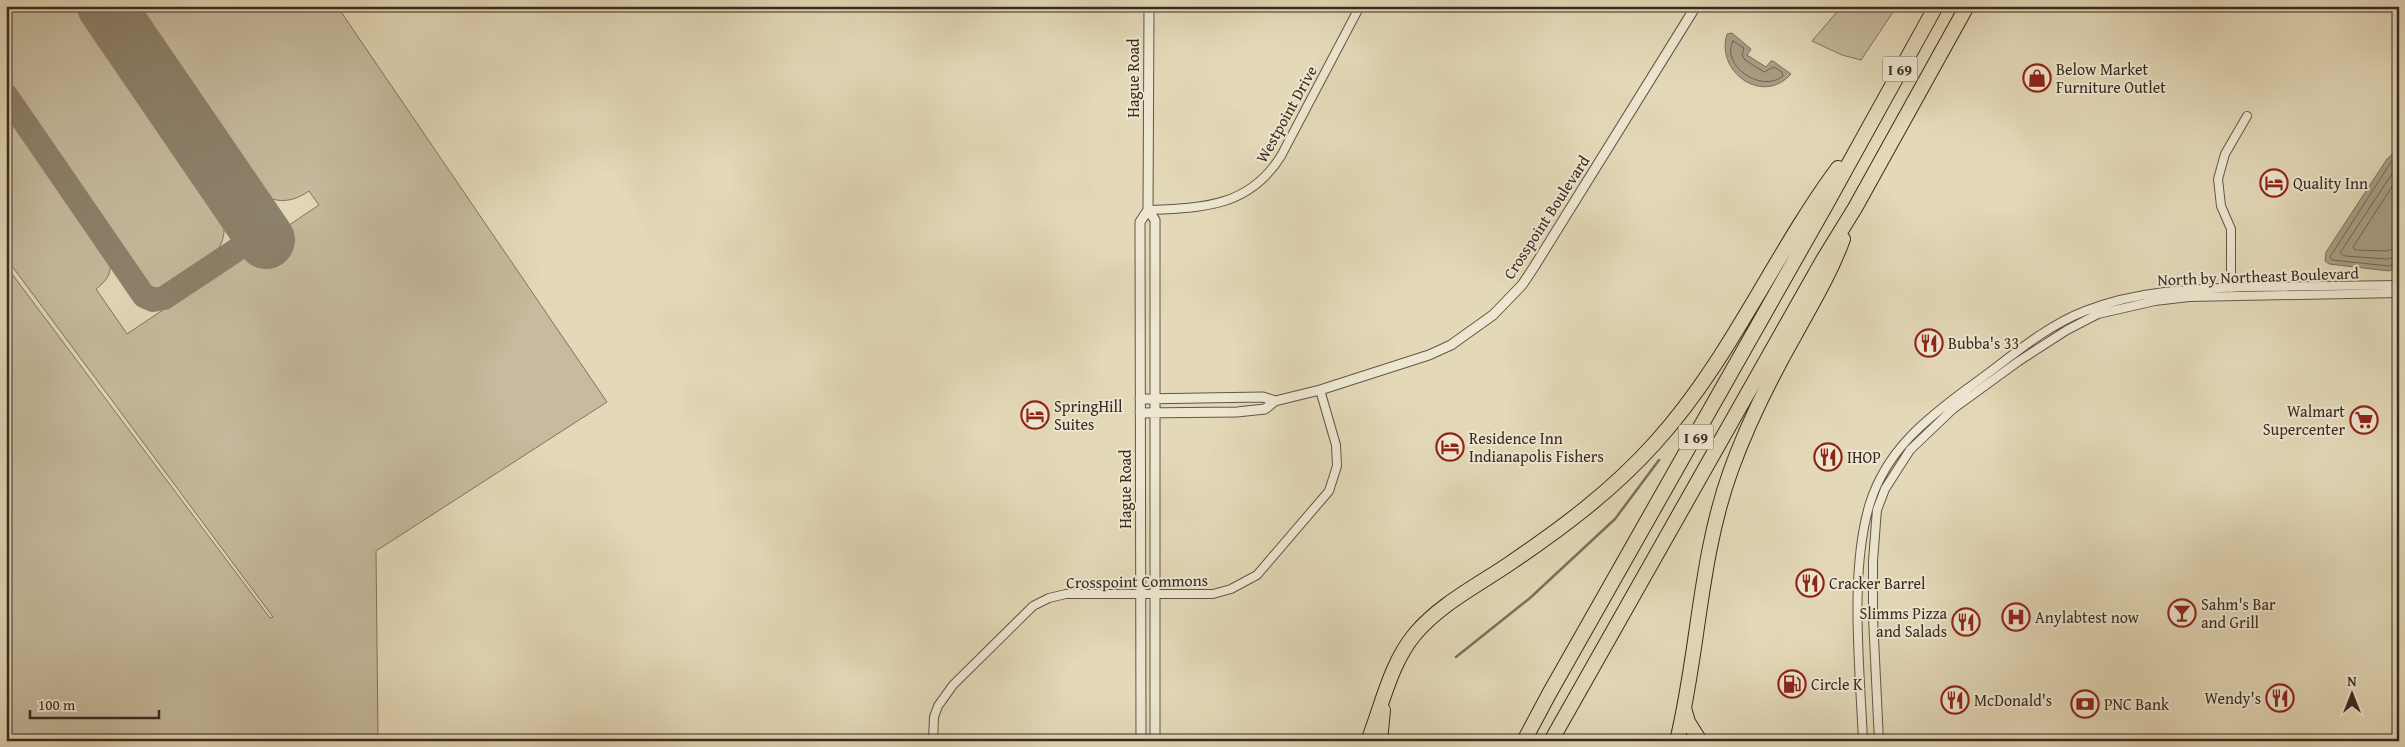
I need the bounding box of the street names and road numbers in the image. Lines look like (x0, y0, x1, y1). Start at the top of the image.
street label: Hague Road (1121, 38, 1145, 118)
road number: I 69 (1882, 56, 1918, 82)
street label: Westpoint Drive (1249, 61, 1323, 167)
street label: Crosspoint Boulevard (1497, 150, 1595, 284)
street label: North by Northeast Boulevard (2157, 260, 2360, 292)
road number: I 69 (1678, 424, 1714, 450)
street label: Hague Road (1113, 449, 1137, 529)
street label: Crosspoint Commons (1066, 568, 1208, 594)

